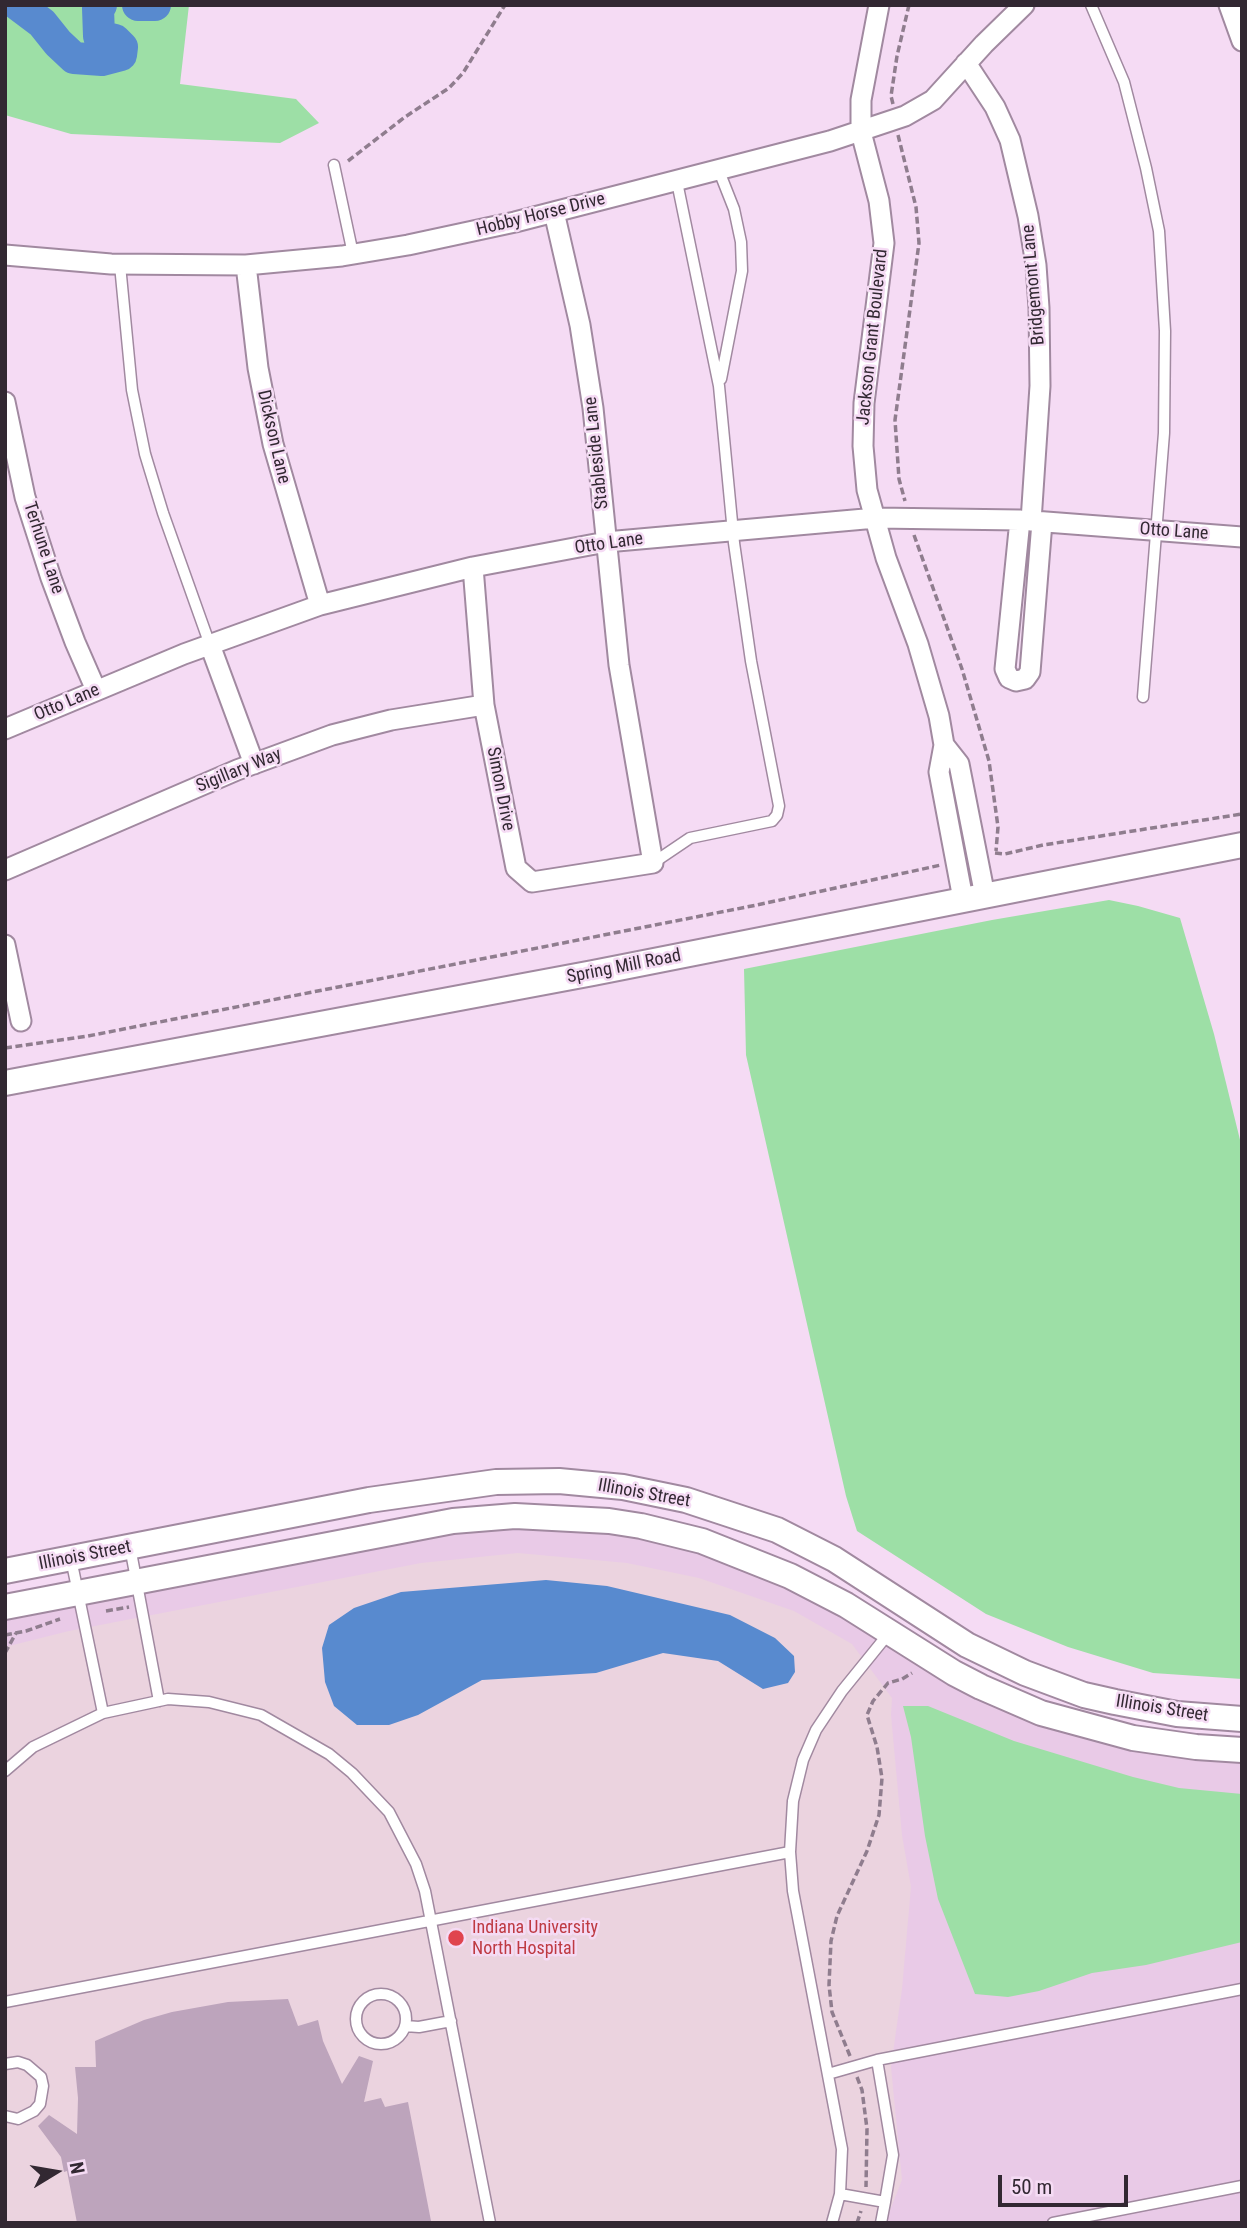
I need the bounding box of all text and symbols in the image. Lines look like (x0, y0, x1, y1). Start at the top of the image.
street label: Hobby Horse Drive (474, 189, 608, 241)
street label: Bridgemont Lane (1018, 224, 1050, 346)
street label: Jackson Grant Boulevard (853, 248, 893, 426)
street label: Dickson Lane (252, 388, 294, 486)
street label: Stableside Lane (580, 396, 614, 510)
street label: Terhune Lane (18, 499, 68, 597)
street label: Otto Lane (1139, 519, 1209, 545)
street label: Otto Lane (573, 529, 645, 559)
street label: Otto Lane (31, 680, 103, 726)
street label: Sigillary Way (193, 744, 285, 798)
street label: Simon Drive (481, 745, 519, 833)
street label: Spring Mill Road (565, 945, 683, 989)
street label: Illinois Street (596, 1475, 692, 1513)
street label: Illinois Street (37, 1536, 133, 1576)
street label: Illinois Street (1114, 1691, 1210, 1727)
place label: Indiana University North Hospital (472, 1917, 598, 1960)
marker: Indiana University North Hospital (446, 1928, 466, 1948)
north arrow (21, 2137, 91, 2207)
text: N (65, 2160, 90, 2176)
scale bar (1002, 2162, 1132, 2206)
text: 50 m (1011, 2175, 1052, 2199)

